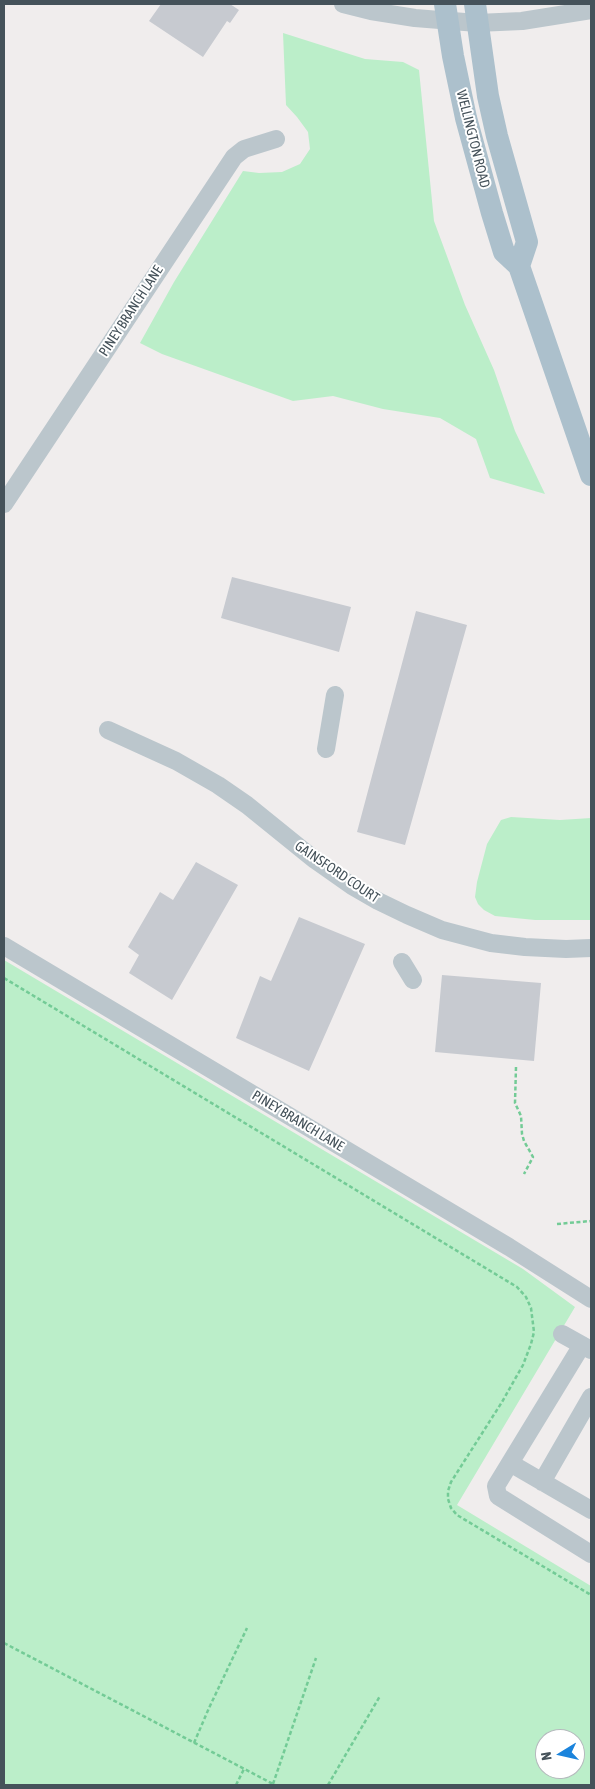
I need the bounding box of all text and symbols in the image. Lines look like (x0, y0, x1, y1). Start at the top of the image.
street label: WELLINGTON ROAD (453, 88, 493, 190)
street label: PINEY BRANCH LANE (96, 263, 166, 359)
street label: GAINSFORD COURT (292, 838, 382, 906)
street label: PINEY BRANCH LANE (249, 1087, 347, 1155)
north arrow (535, 1729, 585, 1779)
text: N (538, 1751, 555, 1762)

